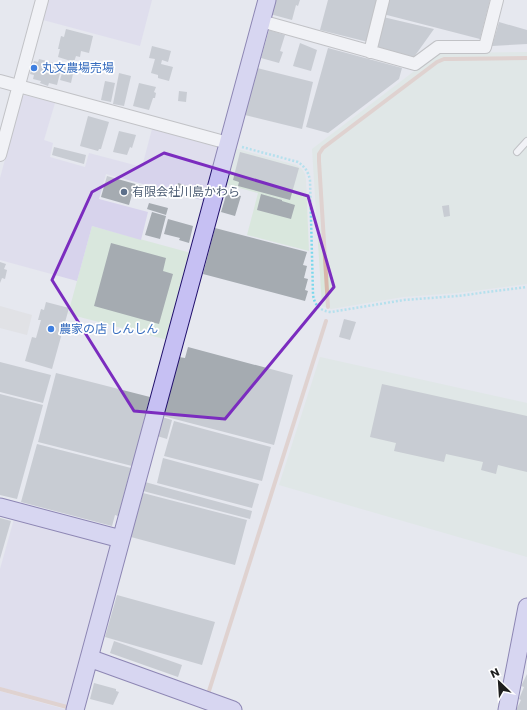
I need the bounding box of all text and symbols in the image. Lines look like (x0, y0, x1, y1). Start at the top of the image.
place label: 丸文農場売場 (42, 59, 114, 76)
marker: 丸文農場売場 (29, 63, 39, 73)
place label: 有限会社川島かわら (132, 183, 240, 200)
marker: 有限会社川島かわら (119, 187, 129, 197)
place label: 農家の店 しんしん (59, 320, 158, 337)
marker: 農家の店 しんしん (46, 324, 56, 334)
north arrow (479, 662, 519, 702)
text: N (488, 664, 502, 682)

